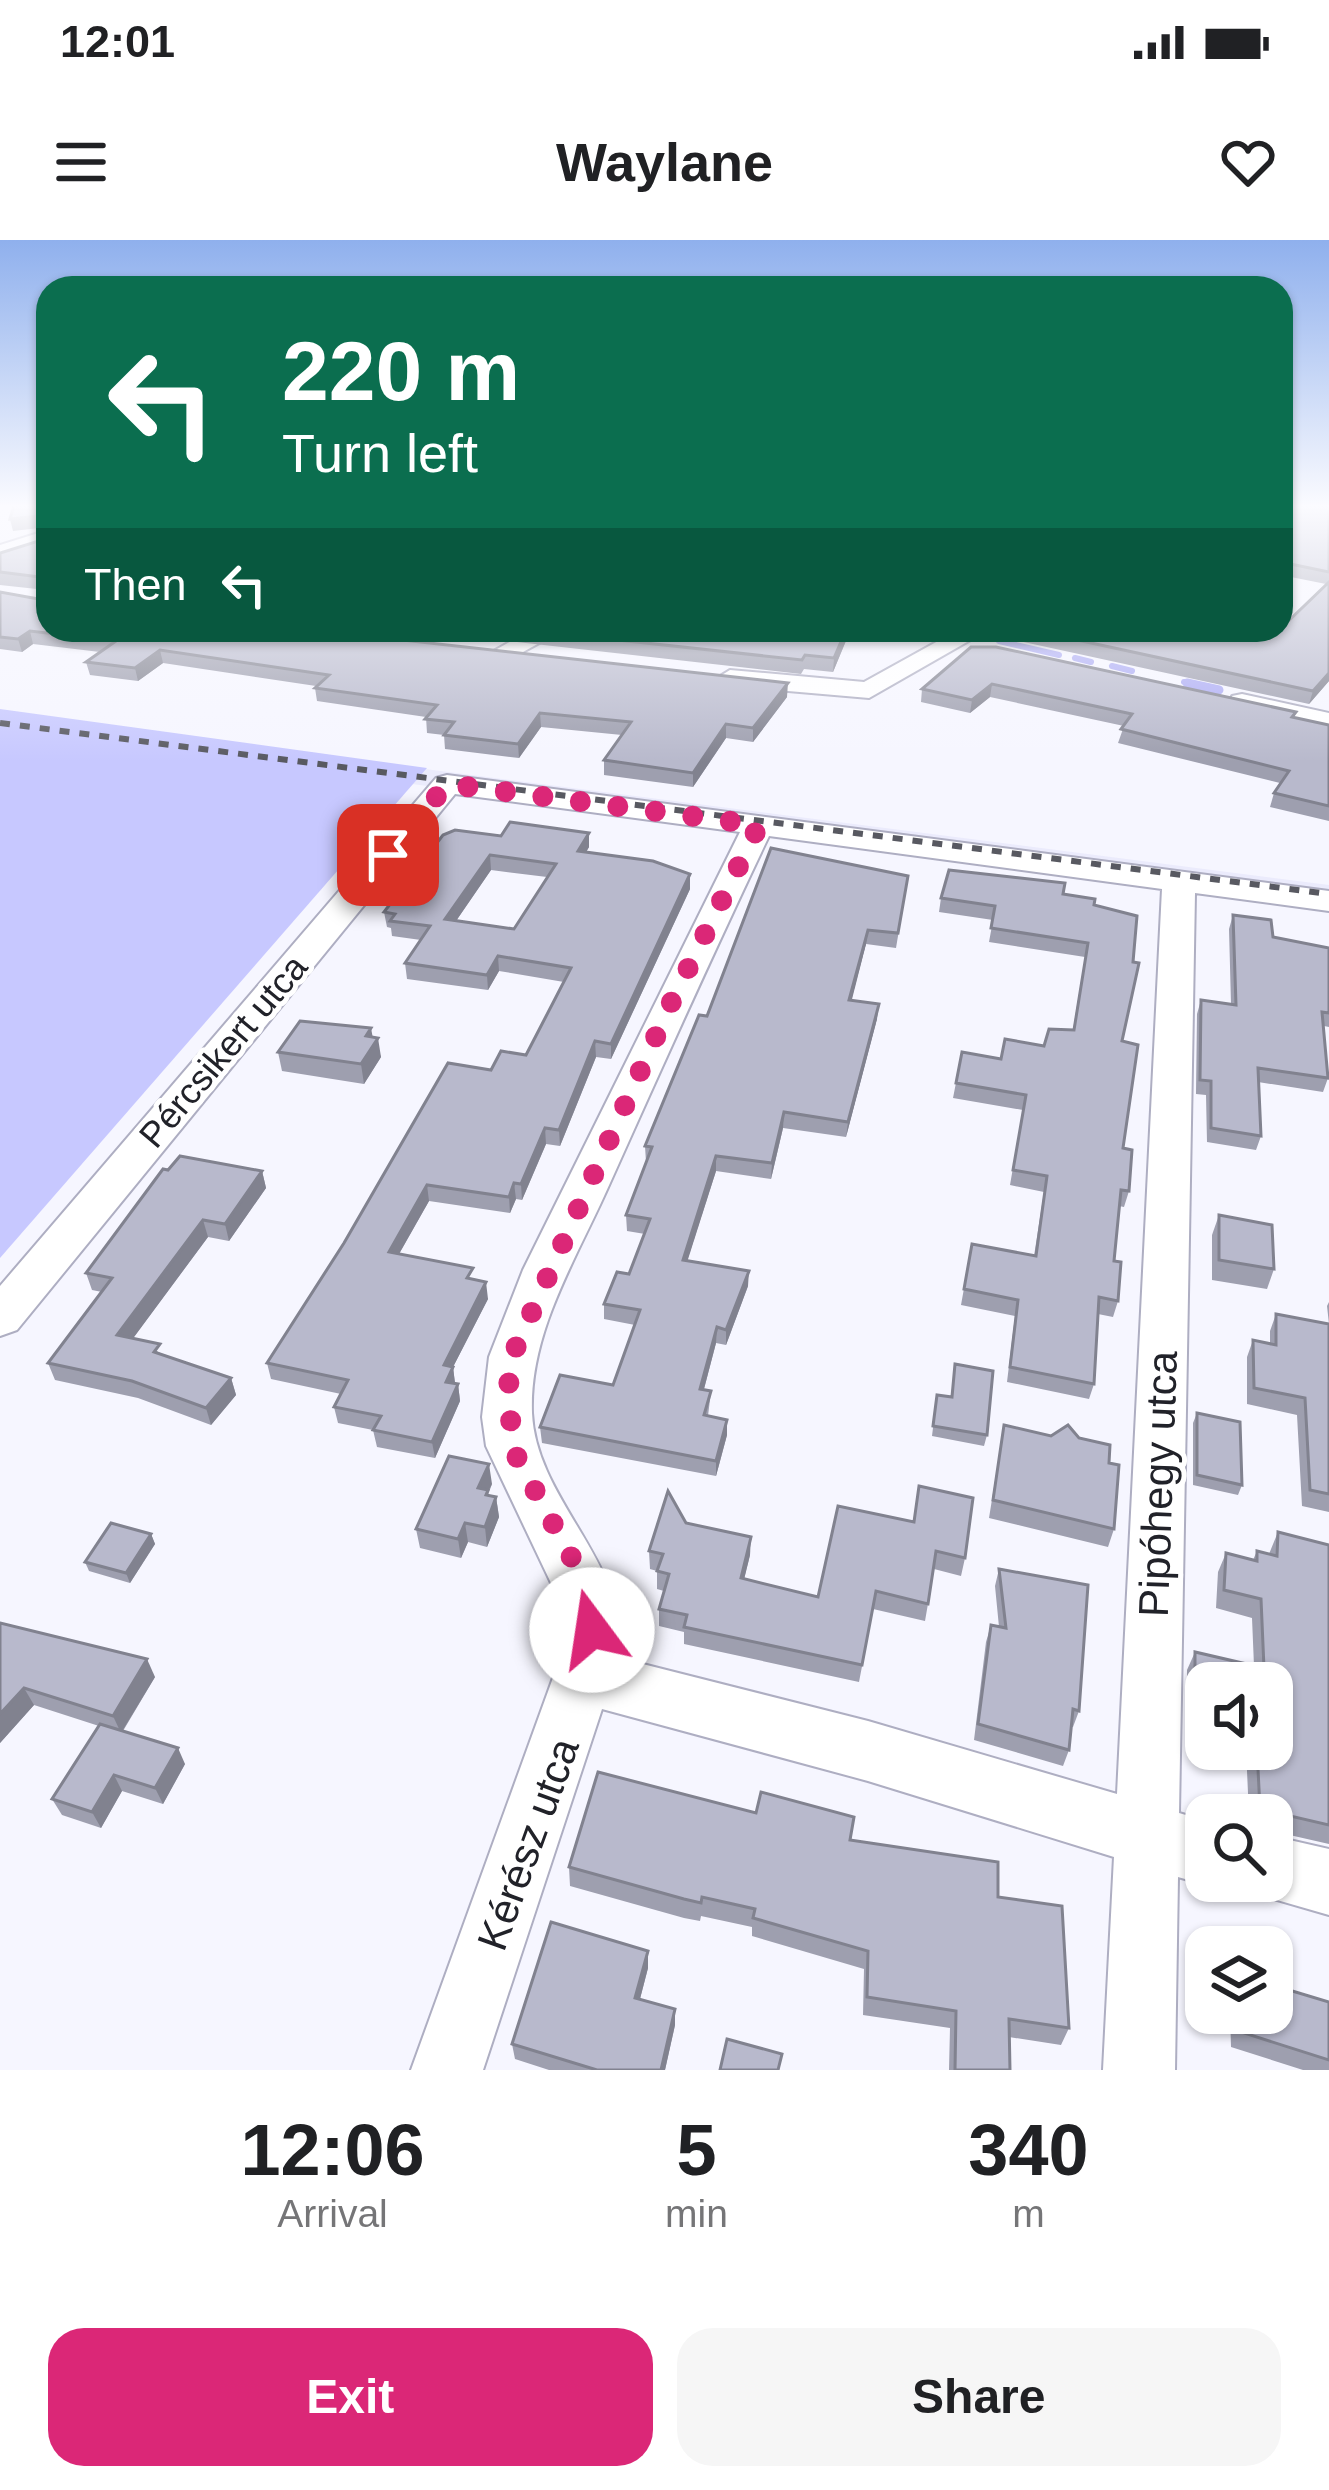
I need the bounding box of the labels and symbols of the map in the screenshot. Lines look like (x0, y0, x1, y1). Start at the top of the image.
pin (337, 804, 439, 906)
street label: Pércsikert utca (131, 946, 316, 1155)
street label: Pipóhegy utca (1130, 1350, 1186, 1618)
position arrow (529, 1567, 655, 1693)
street label: Kérész utca (468, 1731, 588, 1956)

